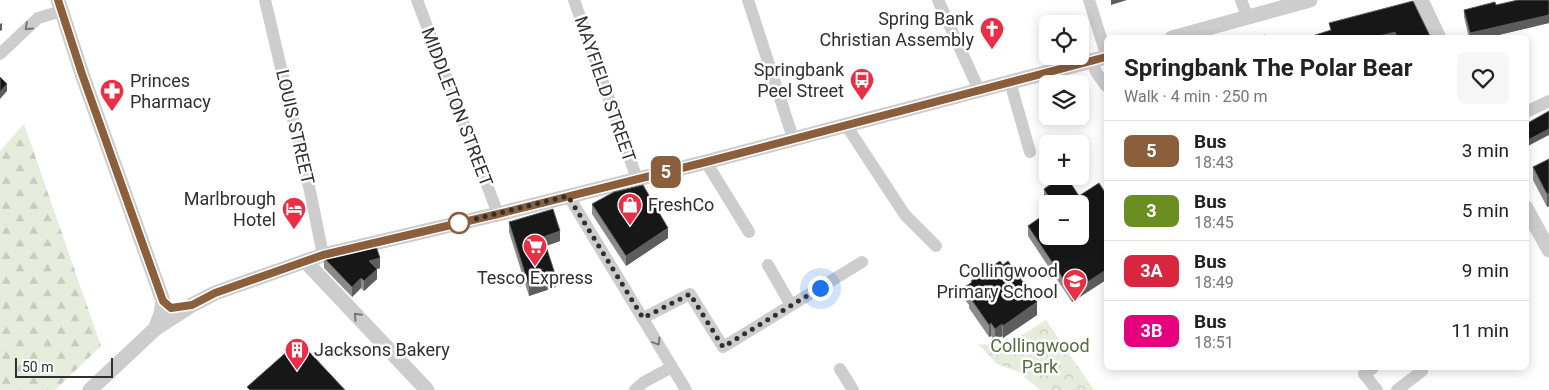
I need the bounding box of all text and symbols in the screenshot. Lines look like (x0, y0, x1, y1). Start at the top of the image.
place label: Spring Bank Christian Assembly (819, 8, 975, 50)
street label: MAYFIELD STREET (571, 13, 640, 165)
map controls (1039, 15, 1089, 245)
button: locate (1039, 15, 1089, 65)
church icon: Spring Bank Christian Assembly (979, 16, 1005, 50)
one-way arrow (24, 22, 33, 31)
street label: MIDDLETON STREET (417, 24, 498, 189)
button: heart (1457, 52, 1509, 104)
text: Springbank The Polar Bear (1124, 54, 1413, 82)
place label: Springbank Peel Street (754, 59, 845, 101)
street label: LOUIS STREET (272, 67, 319, 187)
bus stop icon: Springbank Peel Street (849, 67, 875, 101)
place label: Princes Pharmacy (130, 70, 211, 112)
button: layers (1039, 75, 1089, 125)
pharmacy icon: Princes Pharmacy (99, 78, 125, 112)
text: Walk · 4 min · 250 m (1124, 87, 1268, 106)
text: Bus (1194, 130, 1227, 153)
button: + (1039, 135, 1089, 185)
text: 3 min (1462, 139, 1509, 162)
text: 5 (1146, 140, 1157, 161)
text: 18:43 (1194, 153, 1234, 172)
line badge: 5 (650, 156, 682, 188)
text: 5 (661, 161, 671, 182)
place label: Marlbrough Hotel (184, 188, 276, 230)
text: Bus (1194, 190, 1227, 213)
shop icon: FreshCo (617, 192, 643, 226)
place label: FreshCo (648, 194, 714, 215)
button: − (1039, 195, 1089, 245)
hotel icon: Marlbrough Hotel (281, 196, 307, 230)
text: 5 min (1462, 199, 1509, 222)
text: 3 (1146, 200, 1157, 221)
unlabelled marker (448, 212, 470, 234)
text: 18:45 (1194, 213, 1234, 232)
supermarket icon: Tesco Express (522, 233, 548, 267)
text: Bus (1194, 250, 1227, 273)
text: 9 min (1462, 259, 1509, 282)
place label: Collingwood Primary School (936, 260, 1058, 302)
text: 3A (1140, 260, 1163, 281)
place label: Tesco Express (477, 267, 593, 288)
school or university icon: Collingwood Primary School (1062, 268, 1088, 302)
text: 18:49 (1194, 273, 1234, 292)
your location (808, 276, 833, 301)
text: Bus (1194, 310, 1227, 333)
one-way arrow (354, 313, 363, 322)
text: 11 min (1451, 319, 1509, 342)
text: 3B (1141, 320, 1162, 341)
text: 18:51 (1194, 333, 1234, 352)
park label: Collingwood Park (990, 335, 1090, 377)
building icon: Jacksons Bakery (284, 337, 310, 371)
one-way arrow (651, 337, 660, 346)
place label: Jacksons Bakery (314, 339, 450, 360)
scale bar (15, 355, 112, 378)
text: 50 m (22, 359, 54, 375)

